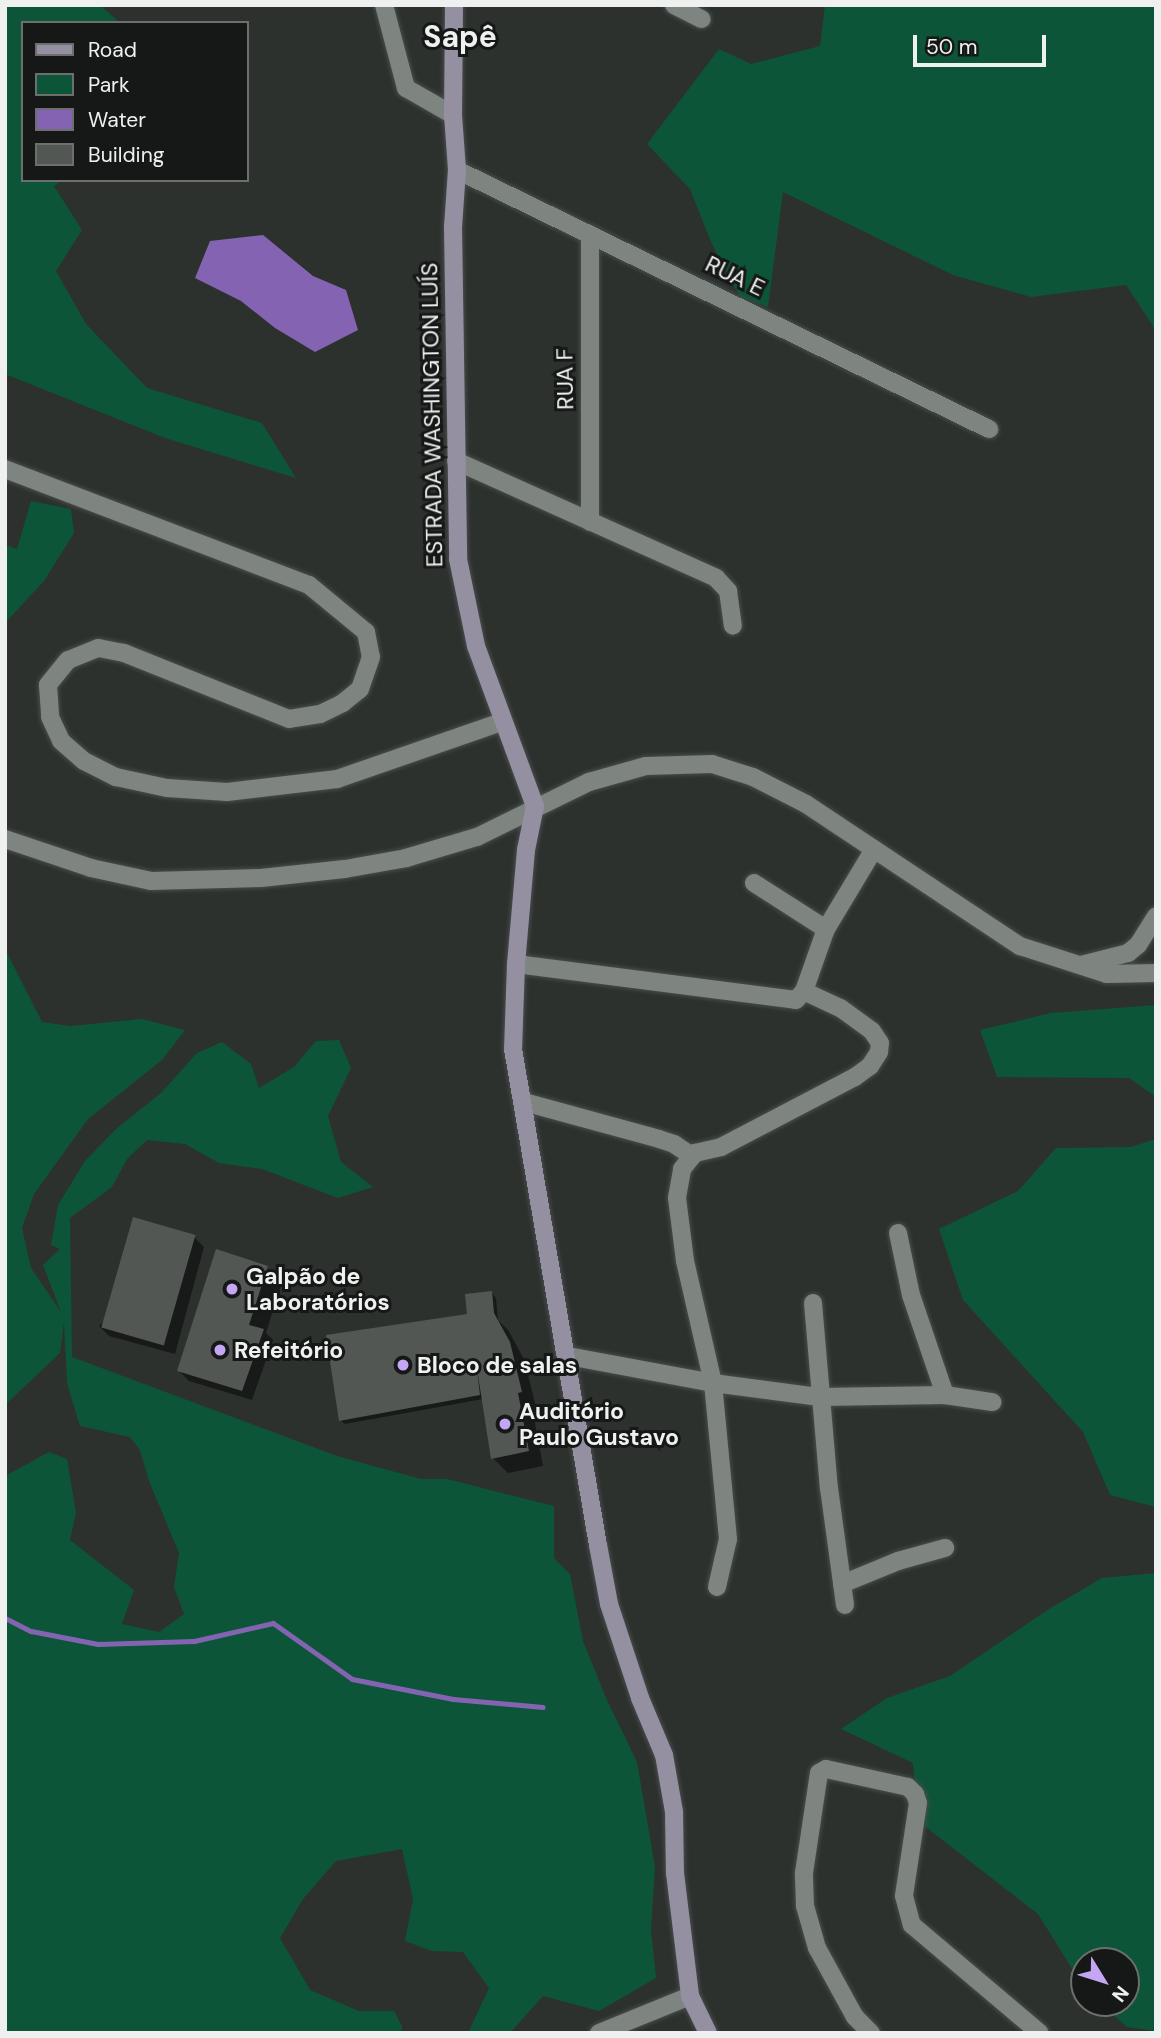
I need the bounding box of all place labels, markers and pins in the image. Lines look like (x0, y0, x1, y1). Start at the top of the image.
place label: Galpão de Laboratórios (246, 1262, 390, 1316)
marker: Galpão de Laboratórios (224, 1281, 240, 1297)
place label: Refeitório (234, 1336, 343, 1364)
marker: Refeitório (212, 1342, 228, 1358)
place label: Bloco de salas (417, 1351, 577, 1379)
marker: Bloco de salas (395, 1357, 411, 1373)
place label: Auditório Paulo Gustavo (519, 1397, 679, 1451)
marker: Auditório Paulo Gustavo (497, 1416, 513, 1432)

